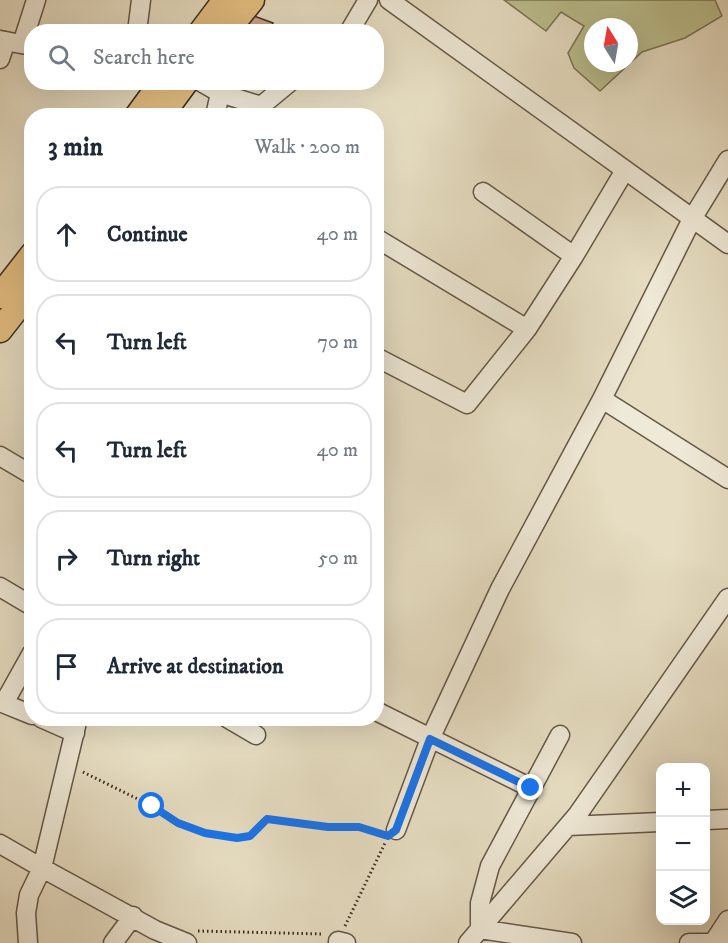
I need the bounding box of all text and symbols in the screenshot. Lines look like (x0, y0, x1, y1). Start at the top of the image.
north arrow (584, 18, 638, 72)
search box (24, 24, 384, 90)
icon: search (45, 41, 78, 74)
text: Search here (93, 44, 195, 71)
text: 3 min (48, 131, 103, 164)
text: Walk · 200 m (254, 135, 360, 160)
icon: ahead (50, 218, 83, 251)
text: Continue (107, 221, 188, 248)
text: 40 m (316, 222, 358, 247)
icon: left (50, 326, 83, 359)
text: Turn left (107, 329, 187, 356)
text: 70 m (317, 330, 358, 355)
icon: left (50, 434, 83, 467)
text: Turn left (107, 437, 187, 464)
text: 40 m (316, 438, 358, 463)
icon: right (50, 542, 83, 575)
text: Turn right (107, 545, 200, 572)
text: 50 m (318, 546, 358, 571)
icon: arrive (50, 650, 83, 683)
text: Arrive at destination (107, 653, 284, 680)
map controls (656, 763, 710, 925)
button: + (656, 763, 710, 817)
route end (517, 774, 543, 800)
route start (138, 792, 164, 818)
button: − (656, 817, 710, 871)
button: layers (656, 871, 710, 925)

